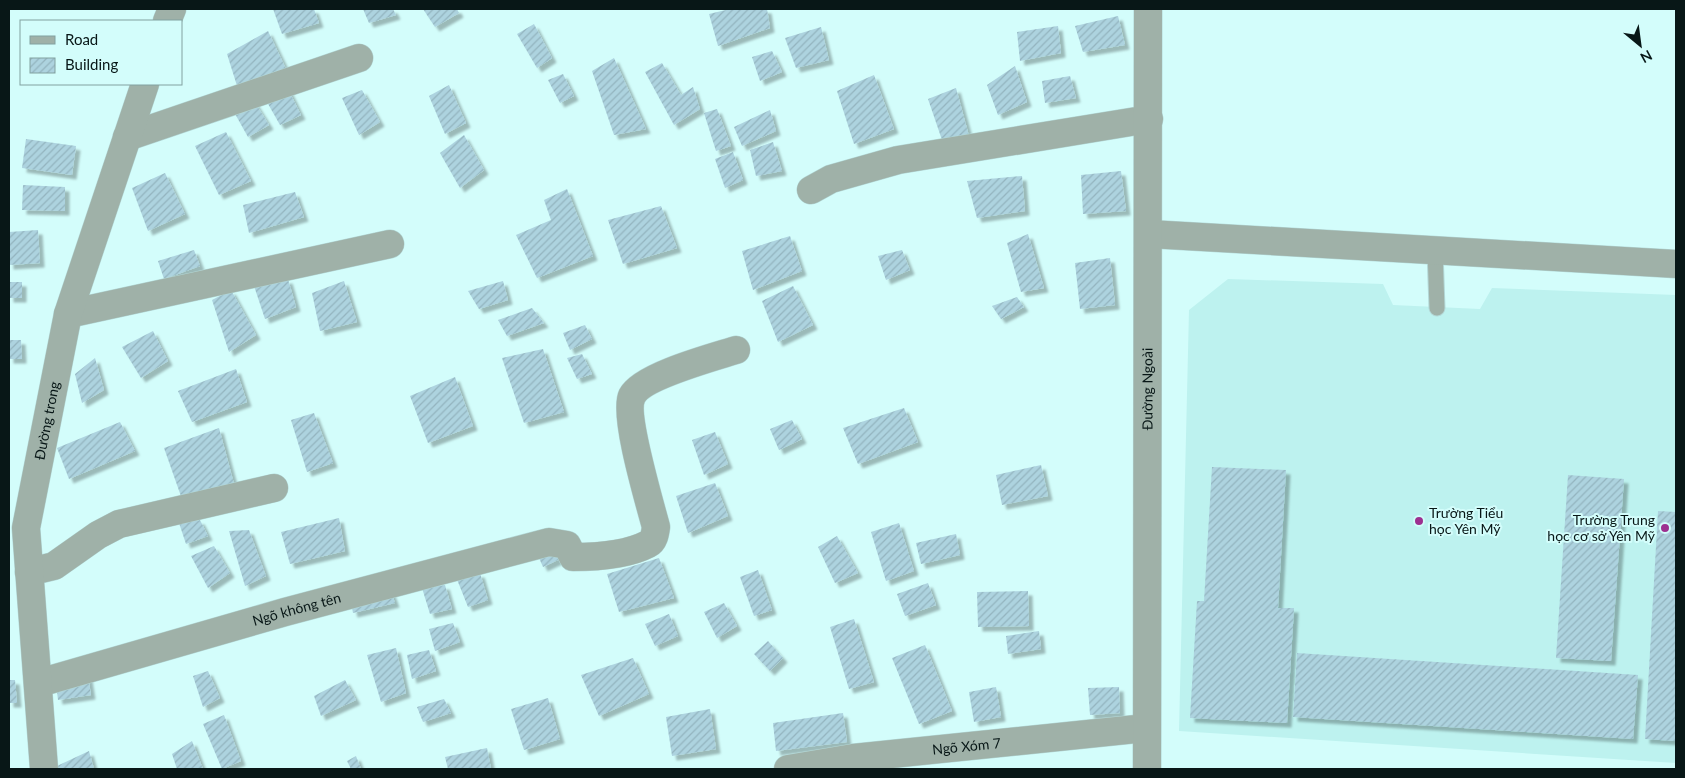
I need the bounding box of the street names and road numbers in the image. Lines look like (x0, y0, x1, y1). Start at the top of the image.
street label: Đường Ngoài (1138, 348, 1156, 430)
street label: Đường trong (31, 380, 63, 461)
street label: Ngõ không tên (250, 589, 343, 629)
street label: Ngõ Xóm 7 (931, 734, 1002, 758)

